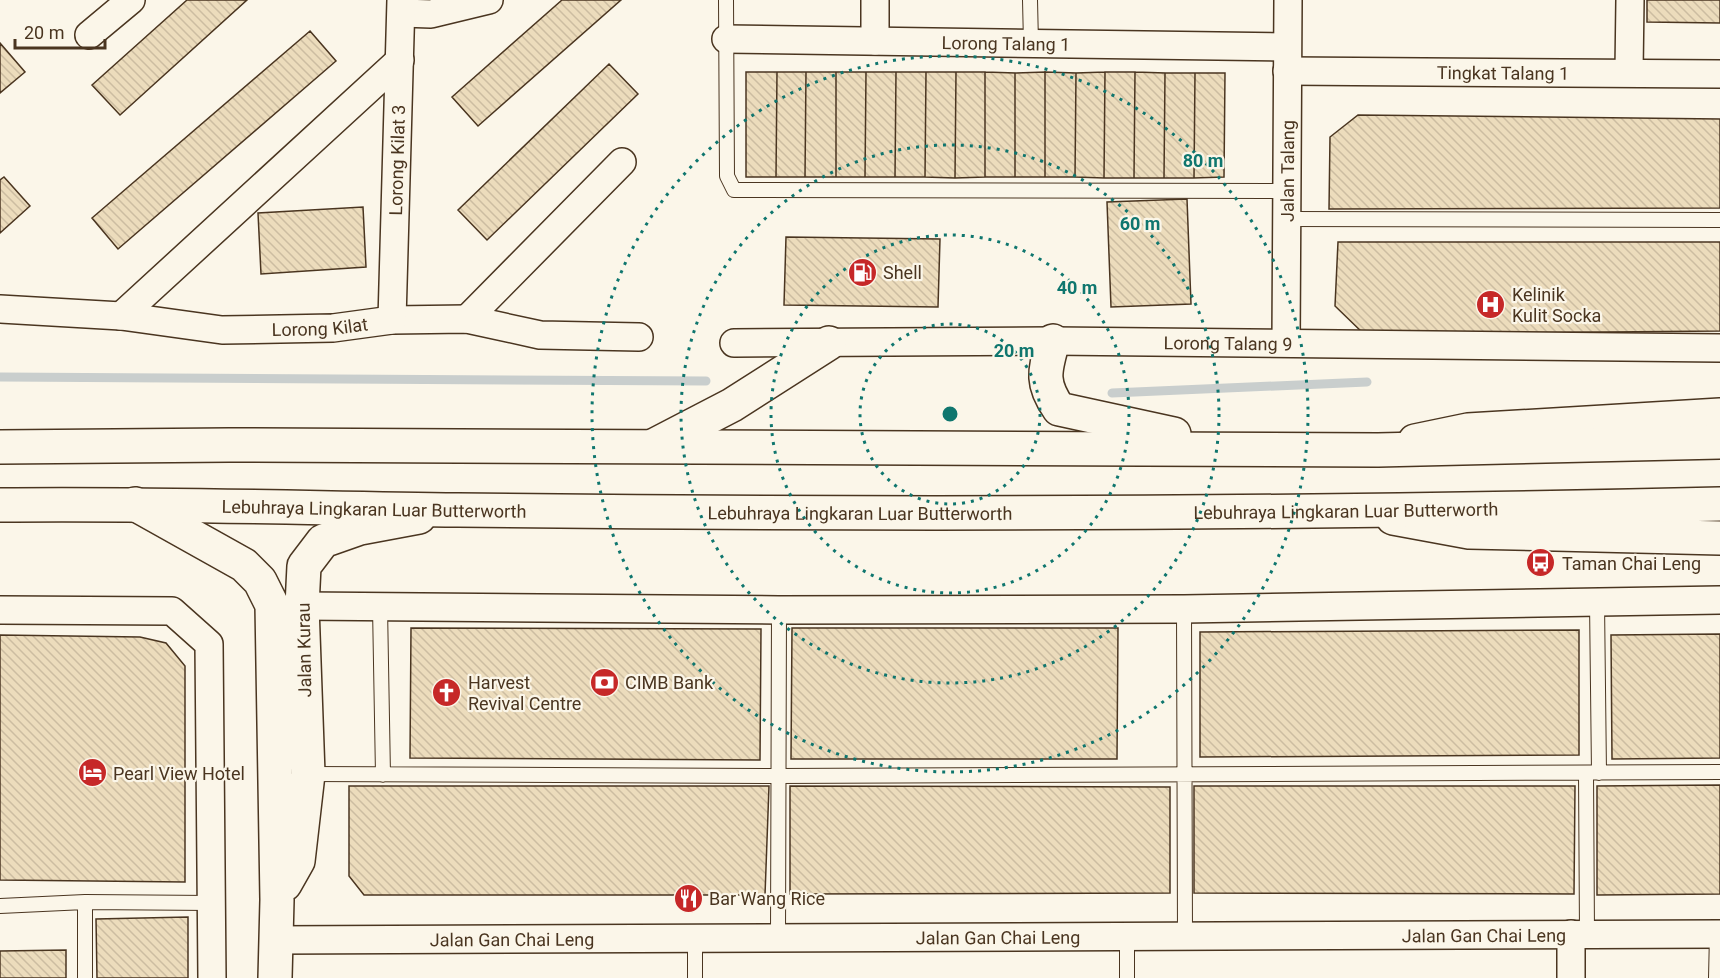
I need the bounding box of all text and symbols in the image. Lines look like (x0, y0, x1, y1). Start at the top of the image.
scale bar (15, 12, 105, 50)
text: 20 m (24, 22, 64, 43)
street label: Lorong Talang 1 (941, 32, 1070, 54)
street label: Tingkat Talang 1 (1437, 62, 1569, 83)
street label: Lorong Kilat 3 (384, 104, 409, 216)
street label: Jalan Talang (1276, 120, 1298, 222)
text: 80 m (1183, 150, 1223, 171)
text: 60 m (1120, 213, 1160, 234)
fuel station icon: Shell (846, 256, 878, 288)
place label: Shell (883, 262, 922, 283)
text: 40 m (1057, 277, 1097, 298)
place label: Kelinik Kulit Socka (1512, 284, 1601, 326)
hospital icon: Kelinik Kulit Socka (1475, 288, 1507, 320)
street label: Lorong Kilat (271, 313, 369, 340)
street label: Lorong Talang 9 (1164, 332, 1292, 354)
text: 20 m (994, 340, 1034, 361)
centre of rings (940, 404, 960, 424)
street label: Lebuhraya Lingkaran Luar Butterworth (221, 495, 526, 521)
street label: Lebuhraya Lingkaran Luar Butterworth (1193, 498, 1499, 523)
street label: Lebuhraya Lingkaran Luar Butterworth (707, 502, 1012, 523)
bus stop icon: Taman Chai Leng (1525, 547, 1557, 579)
place label: Taman Chai Leng (1562, 553, 1701, 574)
street label: Jalan Kurau (293, 602, 315, 698)
bank icon: CIMB Bank (588, 666, 620, 698)
place label: Harvest Revival Centre (468, 672, 581, 714)
place label: CIMB Bank (625, 672, 714, 693)
church icon: Harvest Revival Centre (431, 676, 463, 708)
hotel icon: Pearl View Hotel (76, 757, 108, 789)
place label: Pearl View Hotel (113, 763, 245, 784)
restaurant icon: Bar Wang Rice (672, 882, 704, 914)
place label: Bar Wang Rice (709, 888, 825, 909)
street label: Jalan Gan Chai Leng (1402, 924, 1566, 946)
street label: Jalan Gan Chai Leng (916, 926, 1080, 948)
street label: Jalan Gan Chai Leng (430, 928, 594, 950)

